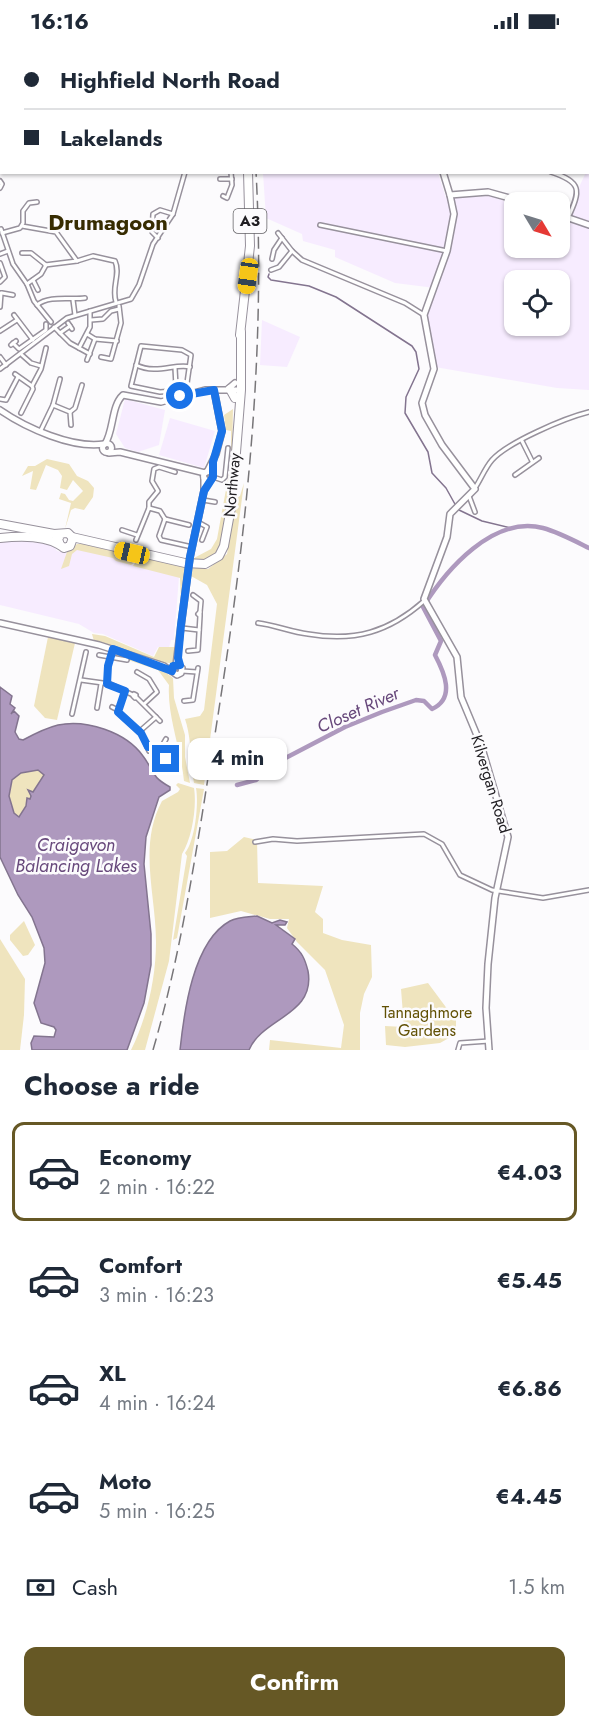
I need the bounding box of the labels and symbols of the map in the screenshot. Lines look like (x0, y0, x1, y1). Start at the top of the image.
north arrow (504, 192, 570, 258)
district label: Drumagoon (48, 206, 168, 238)
road number: A3 (234, 209, 266, 233)
car (237, 257, 259, 295)
route start (166, 382, 193, 409)
street label: Northway (218, 451, 246, 518)
car (112, 540, 152, 566)
water label: Closet River (313, 680, 404, 740)
street label: Kilvergan Road (465, 732, 517, 836)
callout: 4 min (187, 738, 286, 780)
route end (152, 745, 179, 772)
water label: Craigavon Balancing Lakes (15, 832, 138, 879)
park label: Tannaghmore Gardens (382, 1001, 472, 1042)

